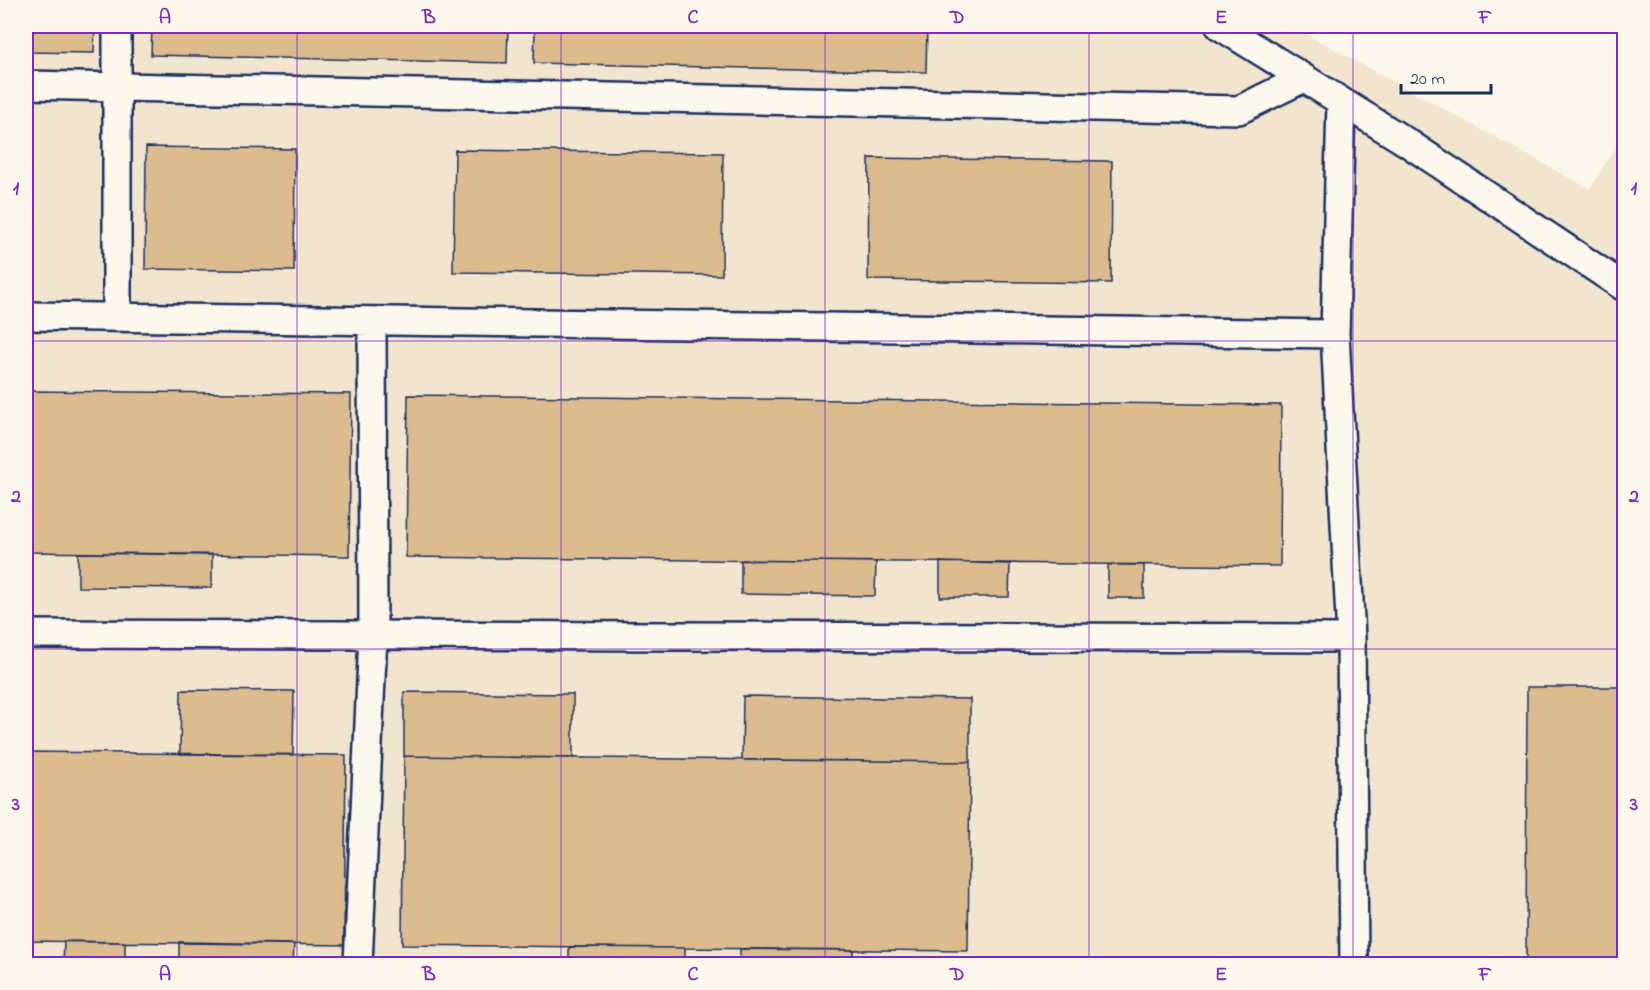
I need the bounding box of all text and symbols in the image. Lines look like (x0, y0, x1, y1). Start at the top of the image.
text: A (159, 4, 171, 33)
text: B (421, 4, 436, 33)
text: C (688, 4, 699, 33)
text: D (949, 4, 964, 33)
text: E (1215, 4, 1227, 33)
text: F (1478, 4, 1492, 33)
scale bar (1401, 57, 1491, 95)
text: 20 m (1410, 67, 1445, 93)
text: 1 (13, 175, 20, 204)
text: 1 (1631, 175, 1638, 204)
text: 2 (10, 483, 21, 512)
text: 2 (1628, 483, 1639, 512)
text: 3 (11, 791, 20, 820)
text: 3 (1629, 791, 1638, 820)
text: A (159, 961, 171, 990)
text: B (421, 961, 436, 990)
text: C (688, 961, 699, 990)
text: D (949, 961, 964, 990)
text: E (1215, 961, 1227, 990)
text: F (1478, 961, 1492, 990)

